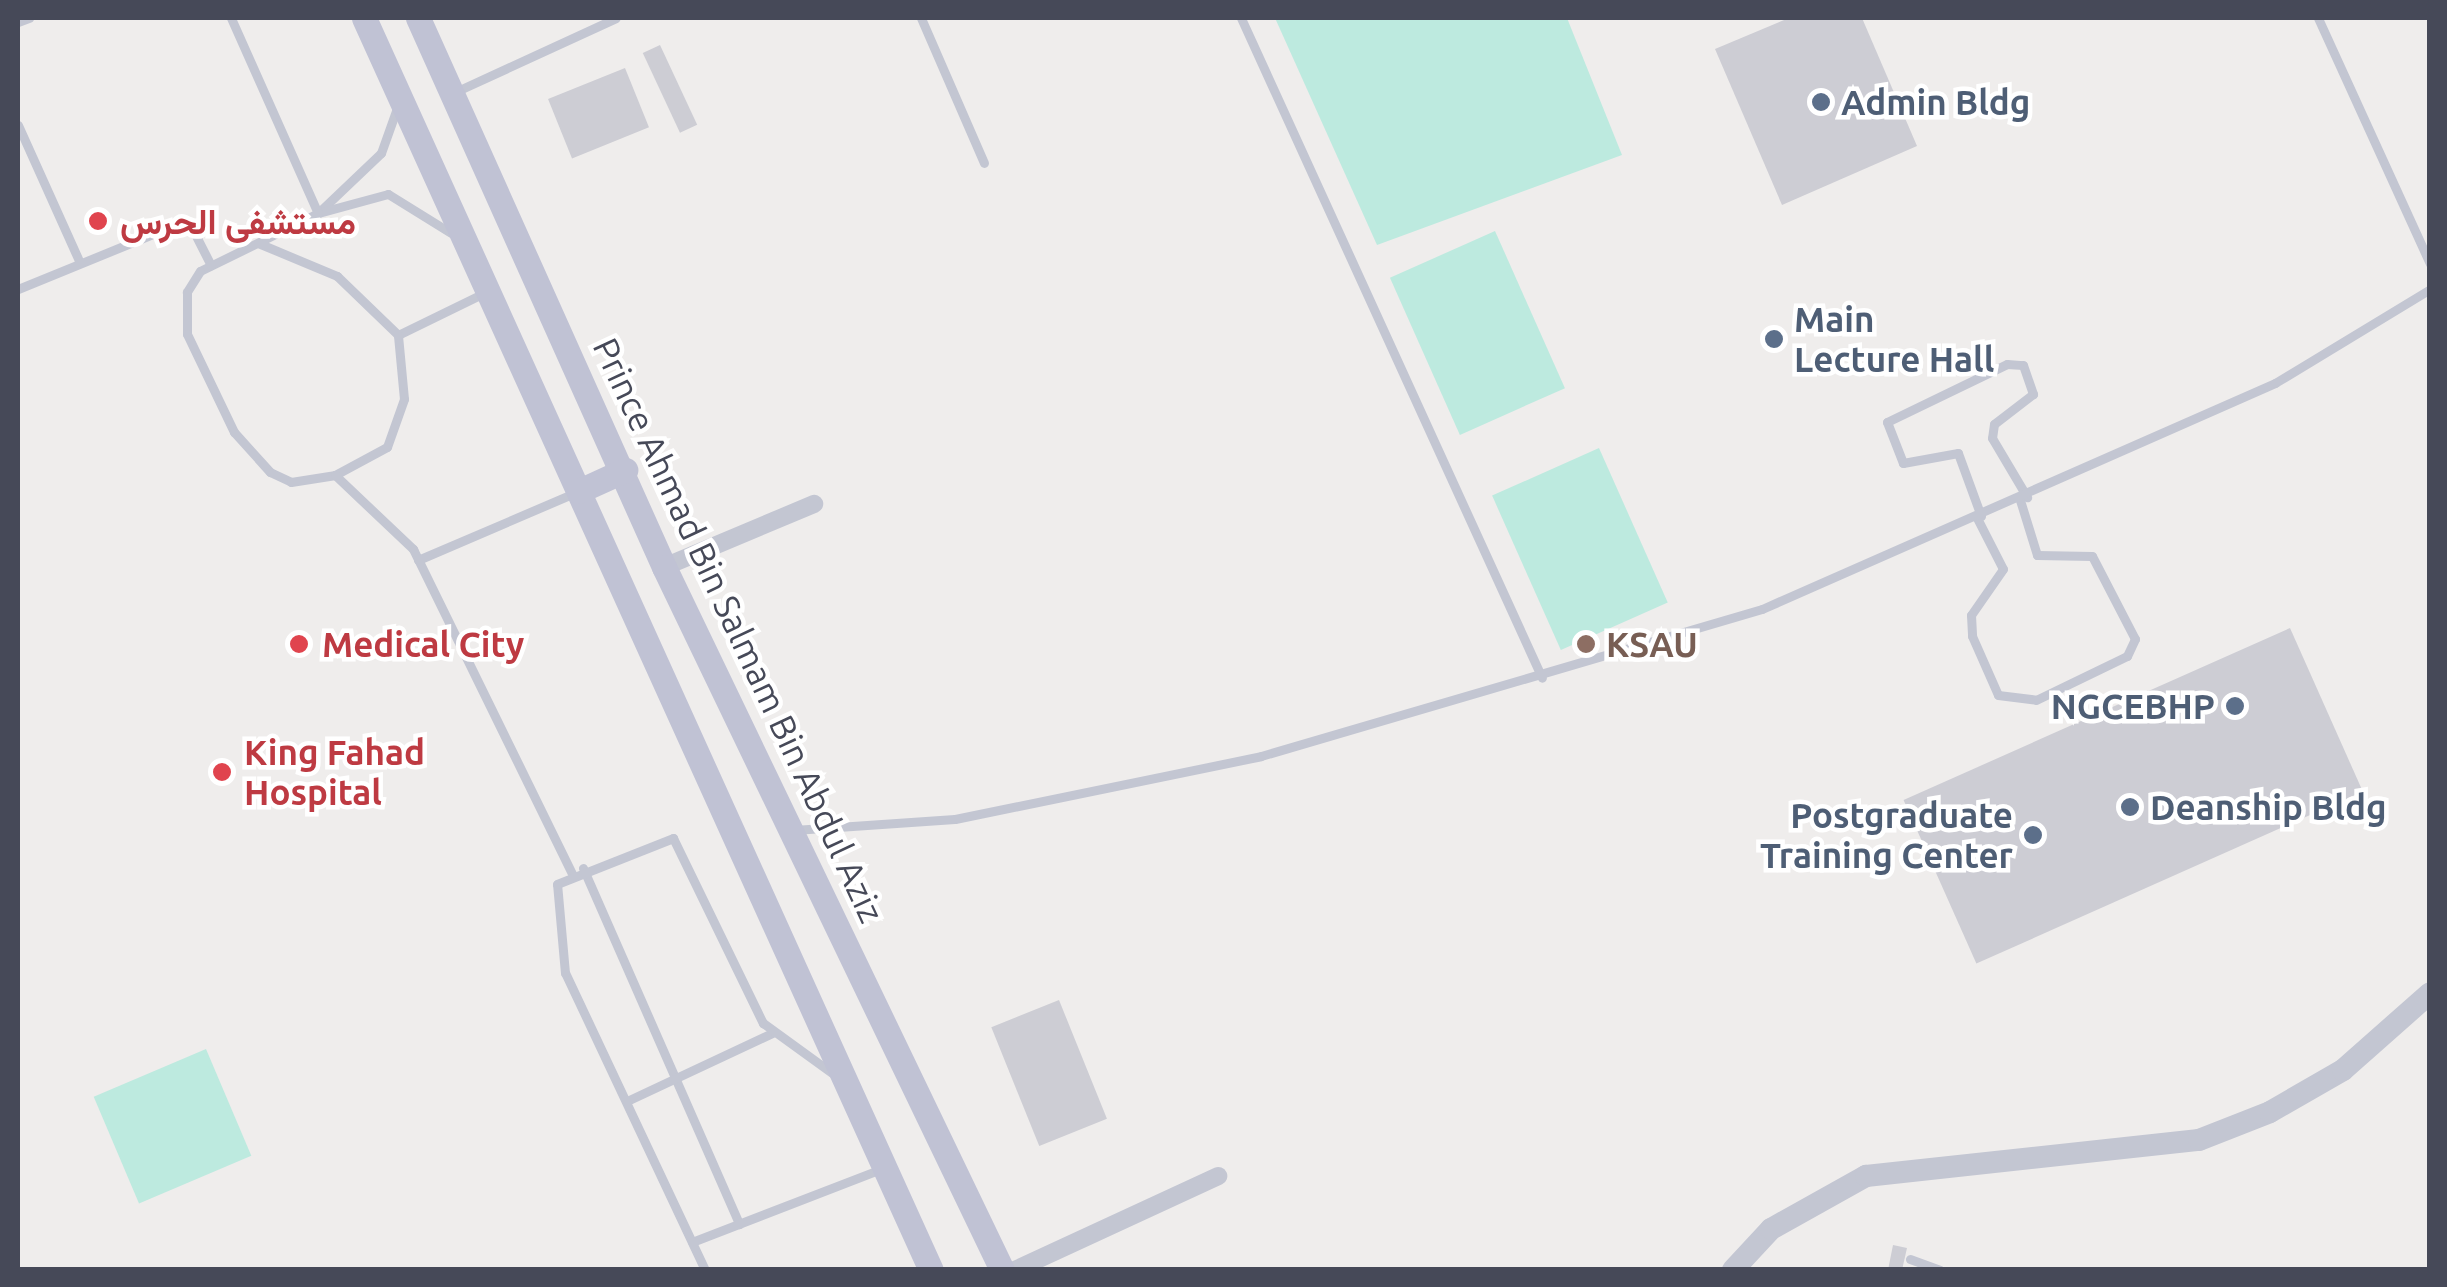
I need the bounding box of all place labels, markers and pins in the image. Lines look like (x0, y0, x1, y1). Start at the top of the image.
place label: Admin Bldg (1841, 81, 2030, 123)
marker: Admin Bldg (1810, 91, 1832, 113)
place label: مستشفى الحرس (120, 200, 356, 242)
marker: مستشفى الحرس (85, 208, 111, 234)
place label: Main Lecture Hall (1794, 298, 1994, 380)
marker: Main Lecture Hall (1763, 328, 1785, 350)
place label: Medical City (322, 623, 524, 665)
place label: KSAU (1606, 623, 1698, 665)
marker: Medical City (286, 631, 312, 657)
marker: KSAU (1575, 633, 1597, 655)
place label: NGCEBHP (2051, 685, 2215, 727)
marker: NGCEBHP (2224, 695, 2246, 717)
place label: King Fahad Hospital (244, 731, 425, 813)
marker: King Fahad Hospital (209, 759, 235, 785)
place label: Deanship Bldg (2150, 786, 2387, 828)
place label: Postgraduate Training Center (1760, 794, 2013, 876)
marker: Deanship Bldg (2119, 796, 2141, 818)
marker: Postgraduate Training Center (2022, 824, 2044, 846)

